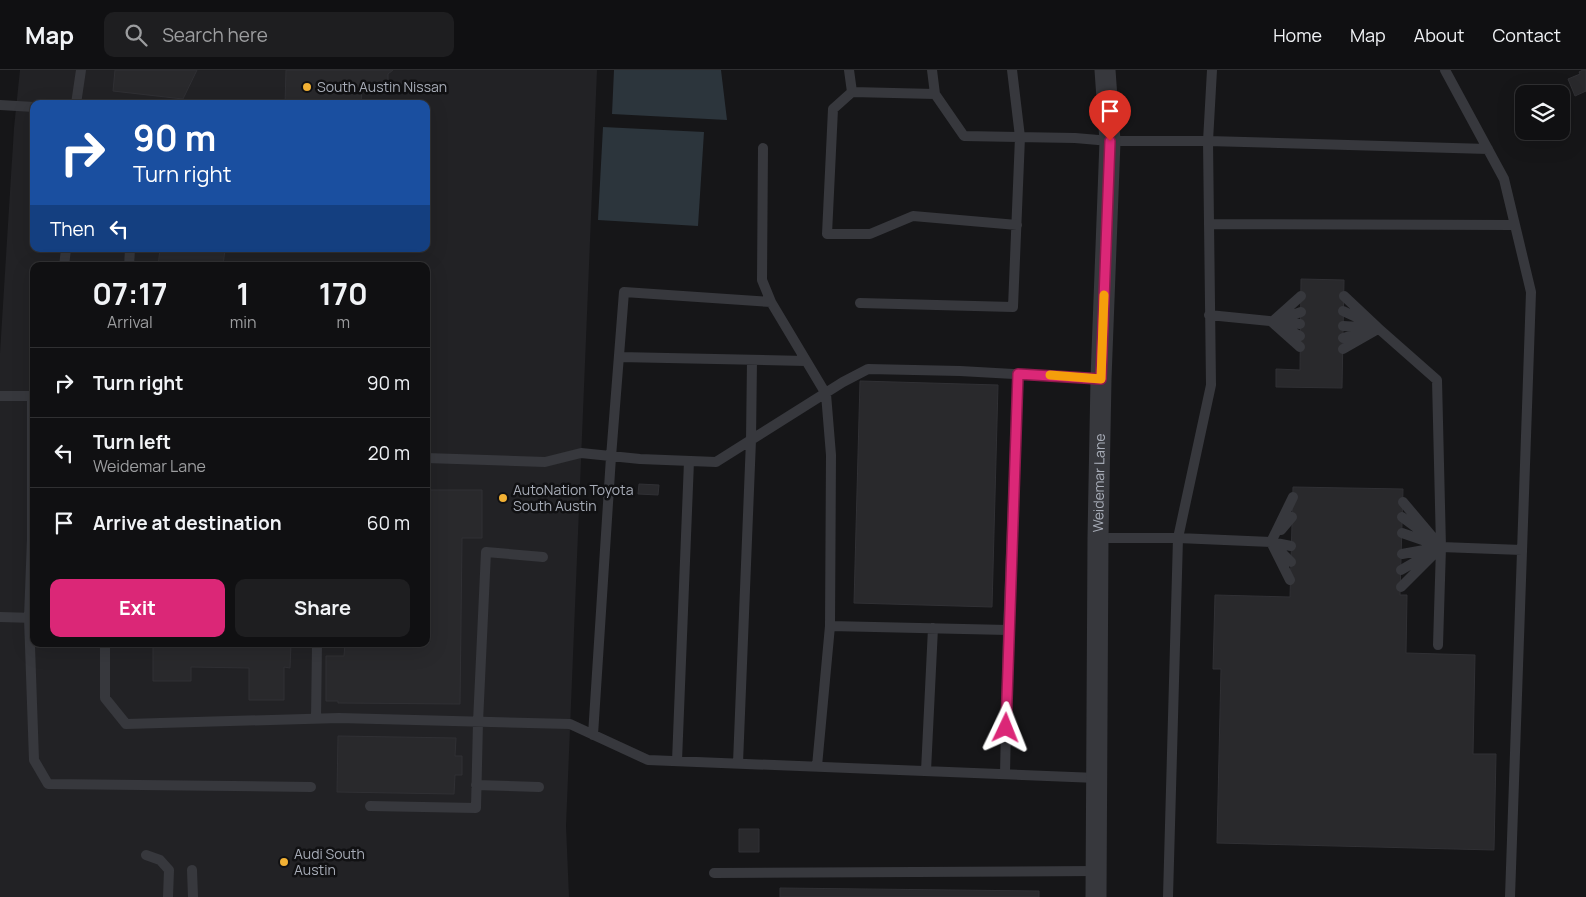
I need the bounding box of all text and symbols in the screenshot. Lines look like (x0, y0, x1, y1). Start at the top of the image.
search box (104, 12, 454, 57)
text: Map (25, 18, 74, 51)
icon: search (122, 21, 150, 49)
text: Search here (162, 22, 268, 48)
text: Home (1273, 23, 1322, 47)
text: Map (1350, 23, 1386, 47)
text: About (1414, 23, 1464, 47)
text: Contact (1492, 23, 1561, 47)
place label: South Austin Nissan (317, 77, 447, 96)
marker: South Austin Nissan (301, 81, 313, 93)
map controls (1515, 85, 1570, 140)
button: layers (1515, 85, 1570, 140)
pin (1089, 90, 1131, 141)
icon: arrive (1096, 97, 1124, 125)
text: 90 m (133, 114, 216, 162)
icon: right (50, 120, 115, 185)
text: Turn right (133, 159, 231, 189)
icon: left (105, 215, 133, 243)
text: Then (50, 216, 95, 242)
text: 07:17 (92, 273, 167, 314)
text: 1 (237, 273, 250, 314)
text: 170 (319, 273, 368, 314)
text: Arrival (107, 311, 153, 333)
text: min (230, 311, 257, 333)
text: m (336, 311, 350, 333)
icon: right (50, 369, 78, 397)
text: Turn right (93, 370, 183, 396)
text: 90 m (367, 370, 410, 396)
text: Turn left (93, 429, 171, 455)
street label: Weidemar Lane (1088, 433, 1109, 533)
icon: left (50, 439, 78, 467)
text: 20 m (368, 440, 410, 466)
text: Weidemar Lane (93, 455, 206, 477)
place label: AutoNation Toyota South Austin (513, 480, 633, 515)
marker: AutoNation Toyota South Austin (497, 492, 509, 504)
icon: arrive (50, 509, 78, 537)
text: Arrive at destination (93, 510, 282, 536)
text: 60 m (367, 510, 410, 536)
button: Exit (50, 579, 225, 637)
button: Share (235, 579, 410, 637)
position arrow (979, 701, 1031, 753)
place label: Audi South Austin (294, 844, 365, 879)
marker: Audi South Austin (278, 856, 290, 868)

